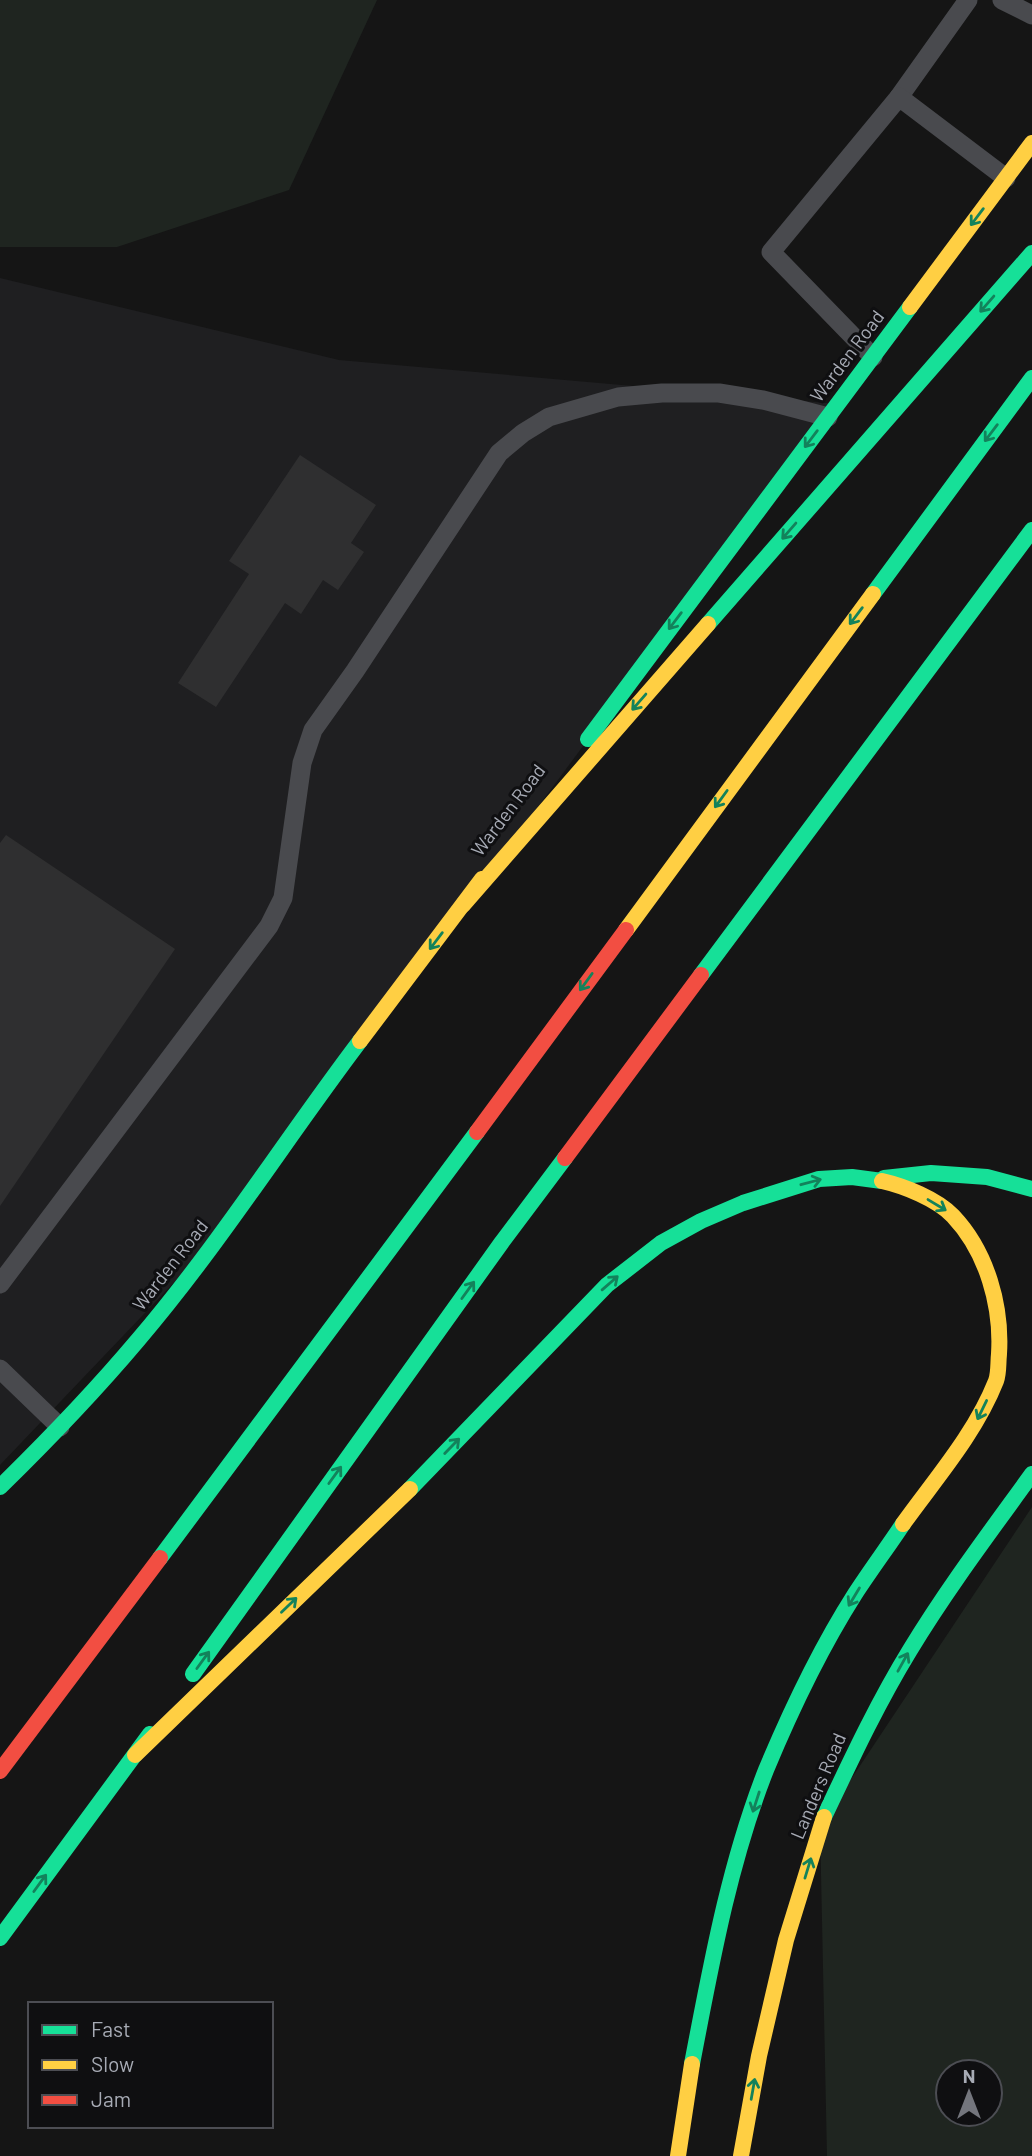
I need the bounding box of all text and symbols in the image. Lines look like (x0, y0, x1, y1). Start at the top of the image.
one-way arrow (969, 208, 984, 226)
one-way arrow (979, 295, 995, 313)
street label: Warden Road (805, 305, 889, 406)
one-way arrow (984, 423, 999, 442)
one-way arrow (804, 429, 818, 448)
one-way arrow (781, 522, 797, 540)
one-way arrow (849, 606, 863, 625)
one-way arrow (668, 612, 683, 631)
one-way arrow (631, 693, 648, 710)
street label: Warden Road (466, 759, 550, 860)
one-way arrow (714, 789, 728, 808)
one-way arrow (428, 931, 443, 949)
one-way arrow (579, 972, 594, 991)
one-way arrow (799, 1175, 822, 1188)
one-way arrow (927, 1199, 947, 1213)
street label: Warden Road (127, 1215, 212, 1315)
one-way arrow (601, 1275, 619, 1291)
one-way arrow (461, 1281, 475, 1300)
one-way arrow (974, 1399, 988, 1420)
one-way arrow (443, 1438, 460, 1455)
one-way arrow (328, 1466, 343, 1485)
one-way arrow (846, 1587, 860, 1607)
one-way arrow (280, 1597, 297, 1614)
one-way arrow (196, 1651, 210, 1670)
one-way arrow (896, 1653, 910, 1673)
street label: Landers Road (785, 1729, 850, 1842)
one-way arrow (748, 1791, 761, 1813)
one-way arrow (802, 1857, 815, 1879)
one-way arrow (33, 1875, 48, 1893)
legend (28, 2002, 273, 2128)
text: Fast (91, 2016, 131, 2041)
text: Slow (91, 2051, 134, 2076)
north arrow (934, 2058, 1004, 2128)
text: N (963, 2064, 975, 2087)
one-way arrow (747, 2078, 760, 2101)
text: Jam (91, 2086, 131, 2111)

